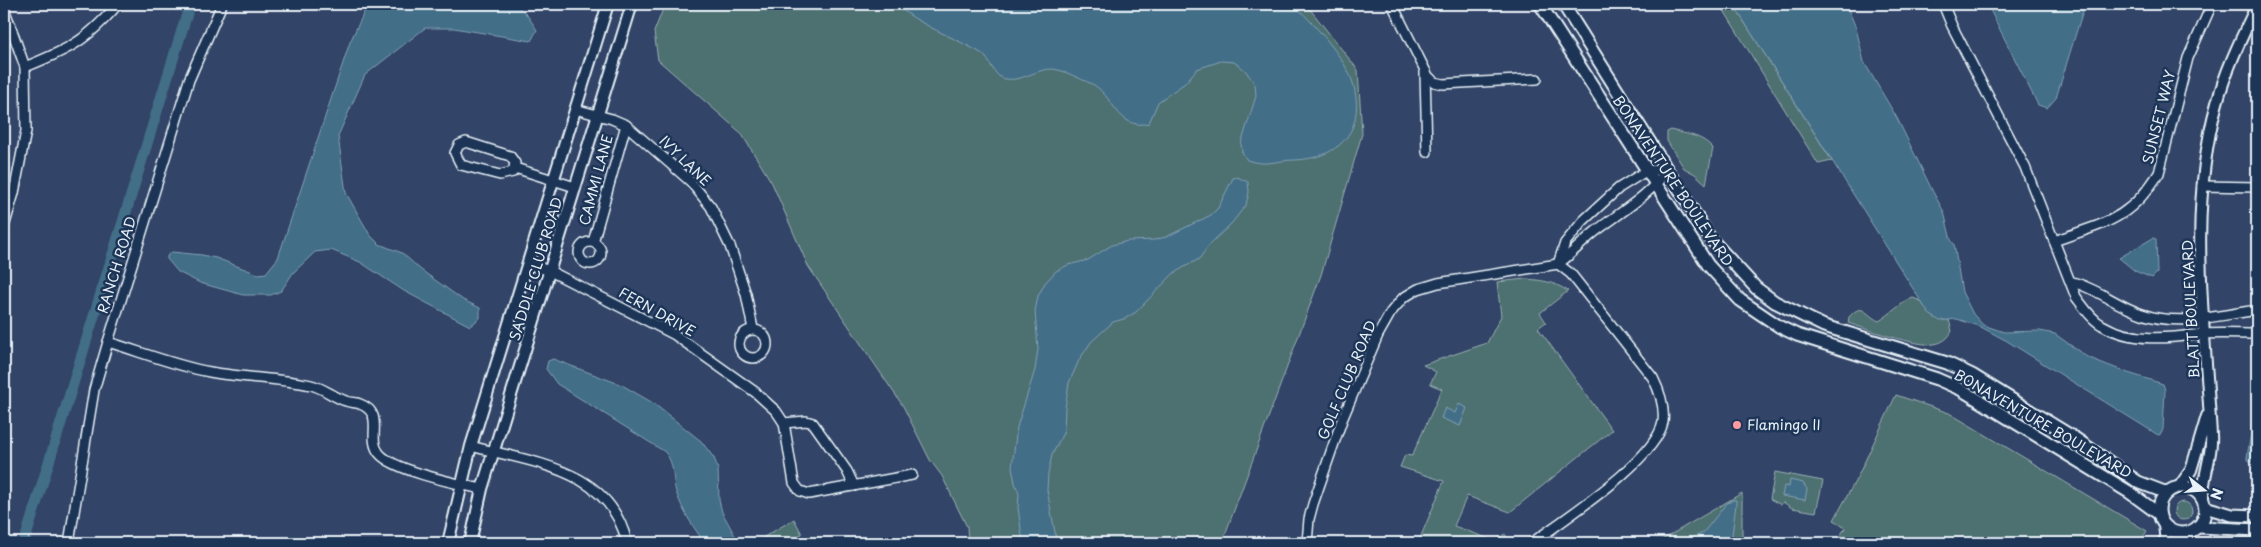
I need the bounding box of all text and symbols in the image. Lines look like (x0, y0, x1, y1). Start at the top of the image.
street label: SUNSET WAY (2137, 68, 2180, 166)
street label: BONAVENTURE BOULEVARD (1608, 91, 1739, 270)
street label: IVY LANE (655, 131, 716, 191)
street label: CAMMI LANE (573, 132, 618, 228)
street label: SADDLE CLUB ROAD (504, 194, 567, 343)
street label: RANCH ROAD (92, 214, 141, 316)
street label: BLATT BOULEVARD (2176, 239, 2205, 379)
street label: FERN DRIVE (615, 282, 700, 341)
street label: GOLF CLUB ROAD (1312, 317, 1381, 443)
street label: BONAVENTURE BOULEVARD (1951, 364, 2136, 483)
place label: Flamingo II (1747, 414, 1821, 435)
marker: Flamingo II (1731, 419, 1743, 431)
north arrow (2178, 464, 2228, 514)
text: N (2205, 486, 2229, 502)

